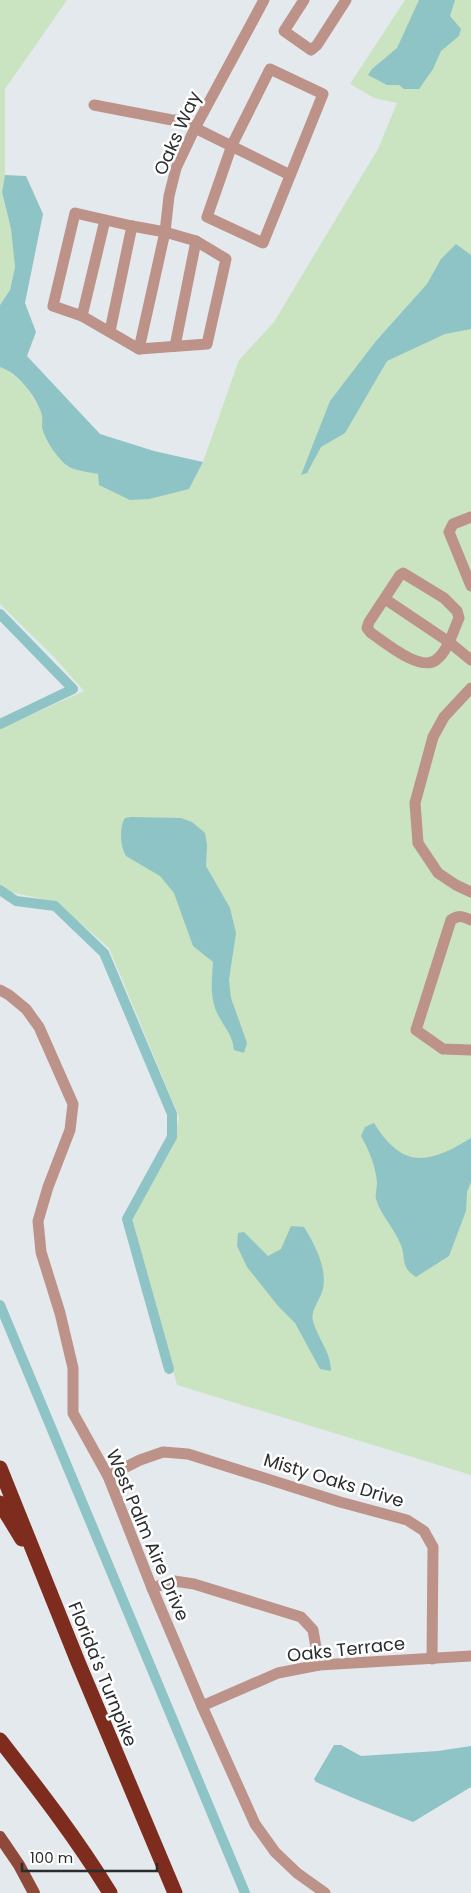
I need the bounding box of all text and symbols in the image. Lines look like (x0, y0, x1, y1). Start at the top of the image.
street label: Oaks Way (147, 87, 207, 179)
street label: West Palm Aire Drive (101, 1445, 195, 1625)
street label: Misty Oaks Drive (261, 1447, 407, 1513)
street label: Florida's Turnpike (63, 1598, 143, 1750)
street label: Oaks Terrace (286, 1630, 406, 1668)
scale bar (22, 1840, 158, 1872)
text: 100 m (30, 1847, 73, 1868)

